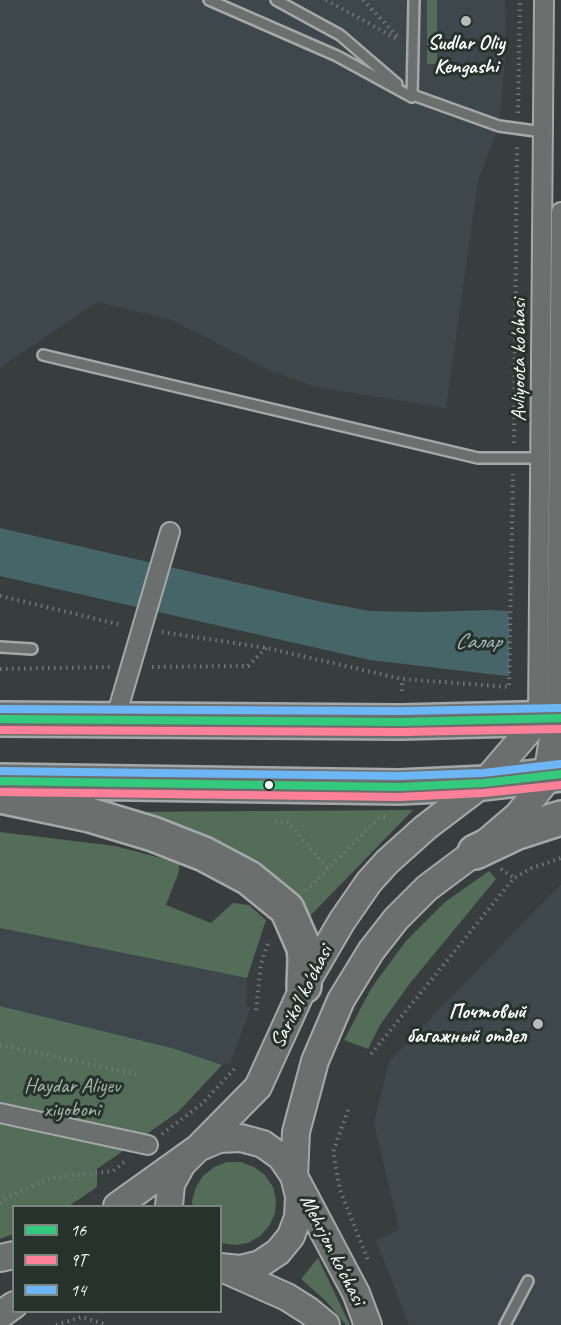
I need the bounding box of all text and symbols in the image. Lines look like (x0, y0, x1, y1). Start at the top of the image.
marker: Sudlar Oliy Kengashi (459, 14, 473, 28)
place label: Sudlar Oliy Kengashi (427, 30, 505, 80)
street label: Avliyoota ko'chasi (506, 298, 532, 422)
water label: Салар (455, 629, 501, 655)
unlabelled marker (263, 779, 275, 791)
street label: Sariko'l ko'chasi (265, 941, 339, 1053)
place label: Почтовый багажный отдел (407, 999, 526, 1049)
marker: Почтовый багажный отдел (531, 1017, 545, 1031)
park label: Haydar Aliyev xiyoboni (24, 1073, 120, 1123)
street label: Mehrjon ko'chasi (293, 1191, 371, 1309)
legend (12, 1205, 222, 1313)
text: 16 (70, 1219, 86, 1241)
text: 9Т (70, 1249, 86, 1271)
text: 14 (70, 1279, 86, 1301)

